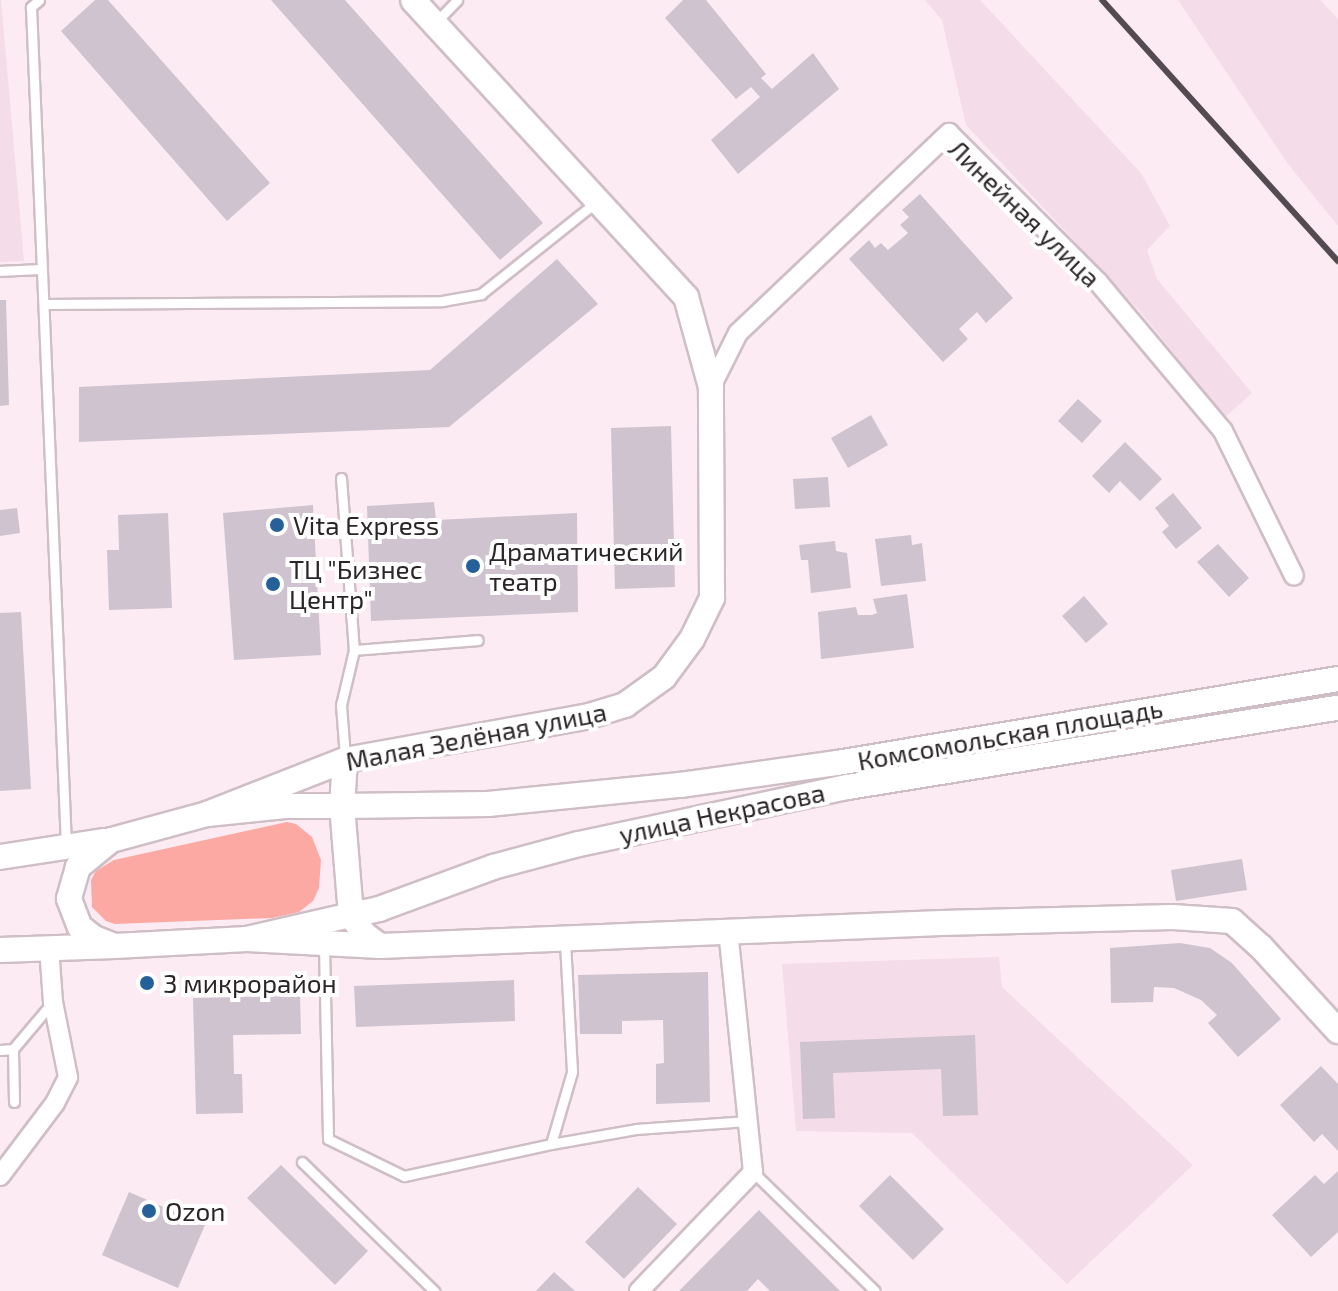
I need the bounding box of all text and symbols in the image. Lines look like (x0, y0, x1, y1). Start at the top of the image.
street label: Линейная улица (943, 133, 1107, 293)
place label: Vita Express (293, 509, 439, 541)
marker: Vita Express (268, 516, 286, 534)
place label: Драматический театр (489, 535, 683, 596)
place label: ТЦ "Бизнес Центр" (289, 553, 423, 614)
marker: Драматический театр (464, 557, 482, 575)
marker: ТЦ "Бизнес Центр" (264, 575, 282, 593)
street label: Комсомольская площадь (855, 692, 1165, 776)
street label: Малая Зелёная улица (343, 695, 609, 777)
street label: улица Некрасова (616, 776, 828, 850)
place label: 3 микрорайон (163, 967, 337, 999)
marker: 3 микрорайон (138, 974, 156, 992)
place label: Ozon (165, 1195, 225, 1227)
marker: Ozon (140, 1202, 158, 1220)

